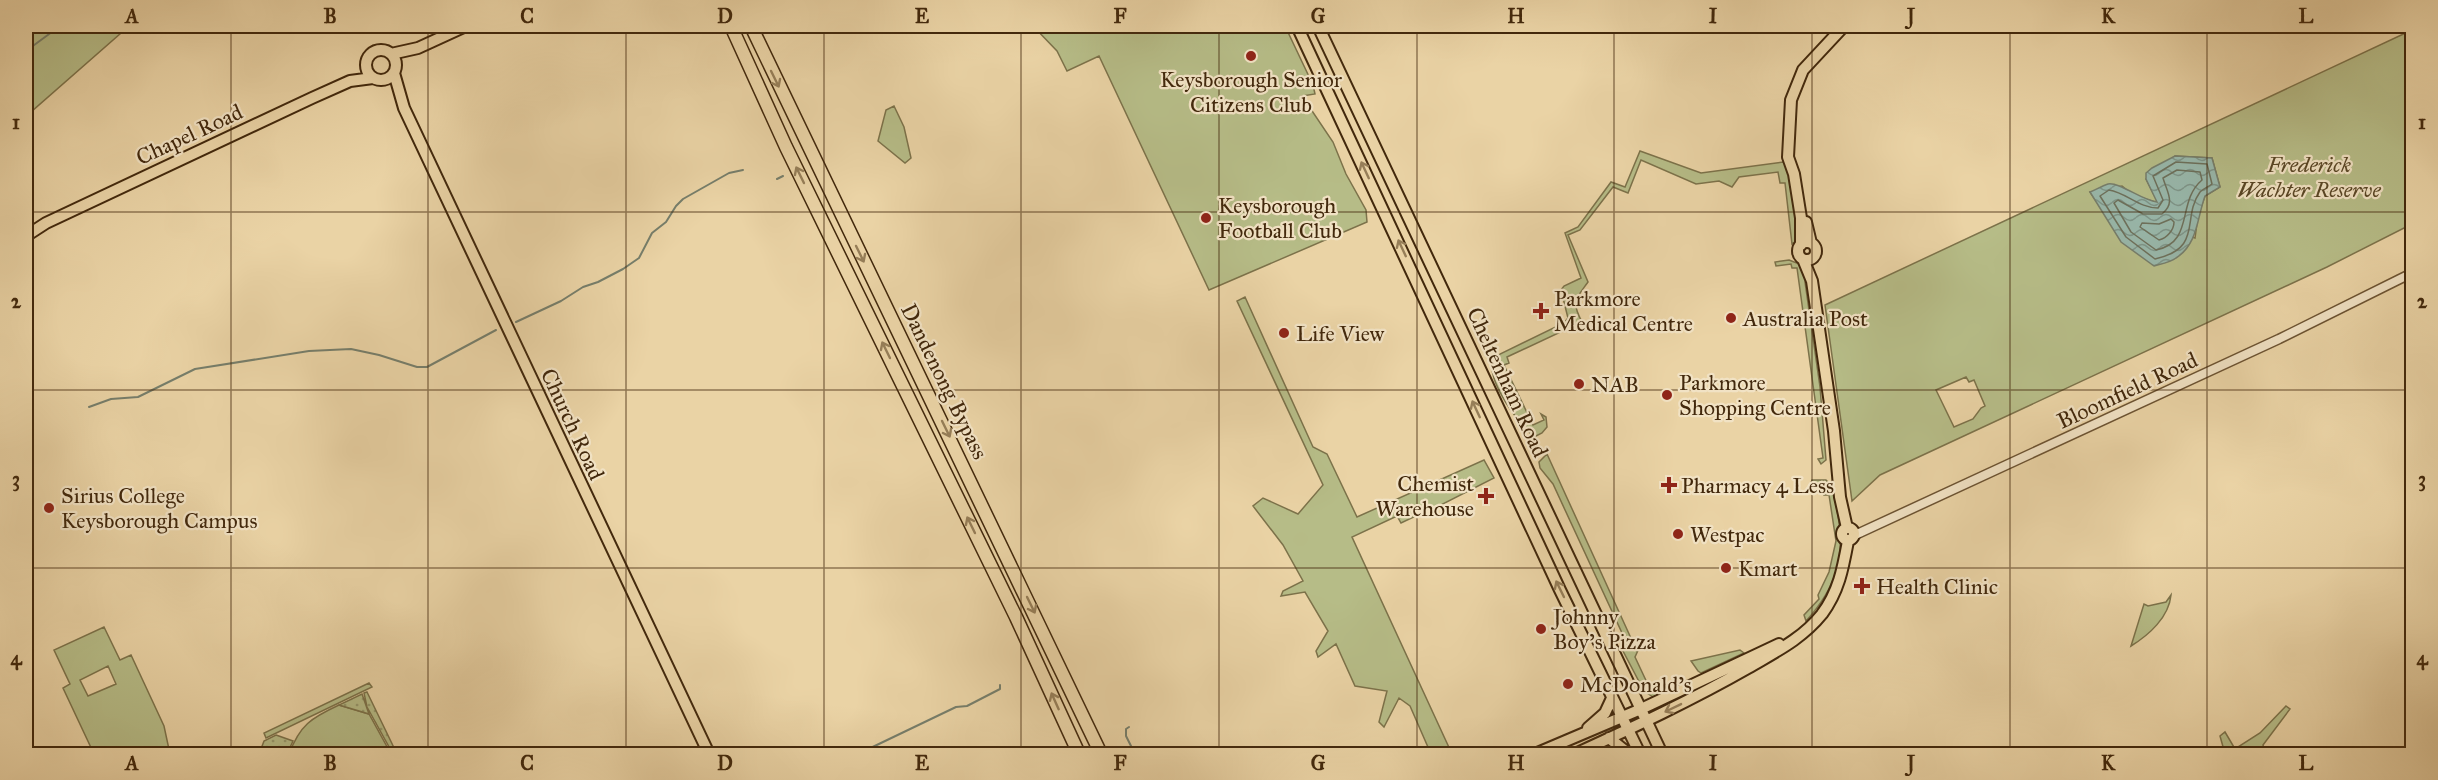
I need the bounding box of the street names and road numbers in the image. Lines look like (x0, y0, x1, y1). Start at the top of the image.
street label: Chapel Road (132, 98, 247, 171)
street label: Dandenong Bypass (895, 299, 994, 464)
street label: Cheltenham Road (1461, 303, 1554, 462)
street label: Bloomfield Road (2053, 346, 2202, 435)
street label: Church Road (535, 364, 610, 484)

